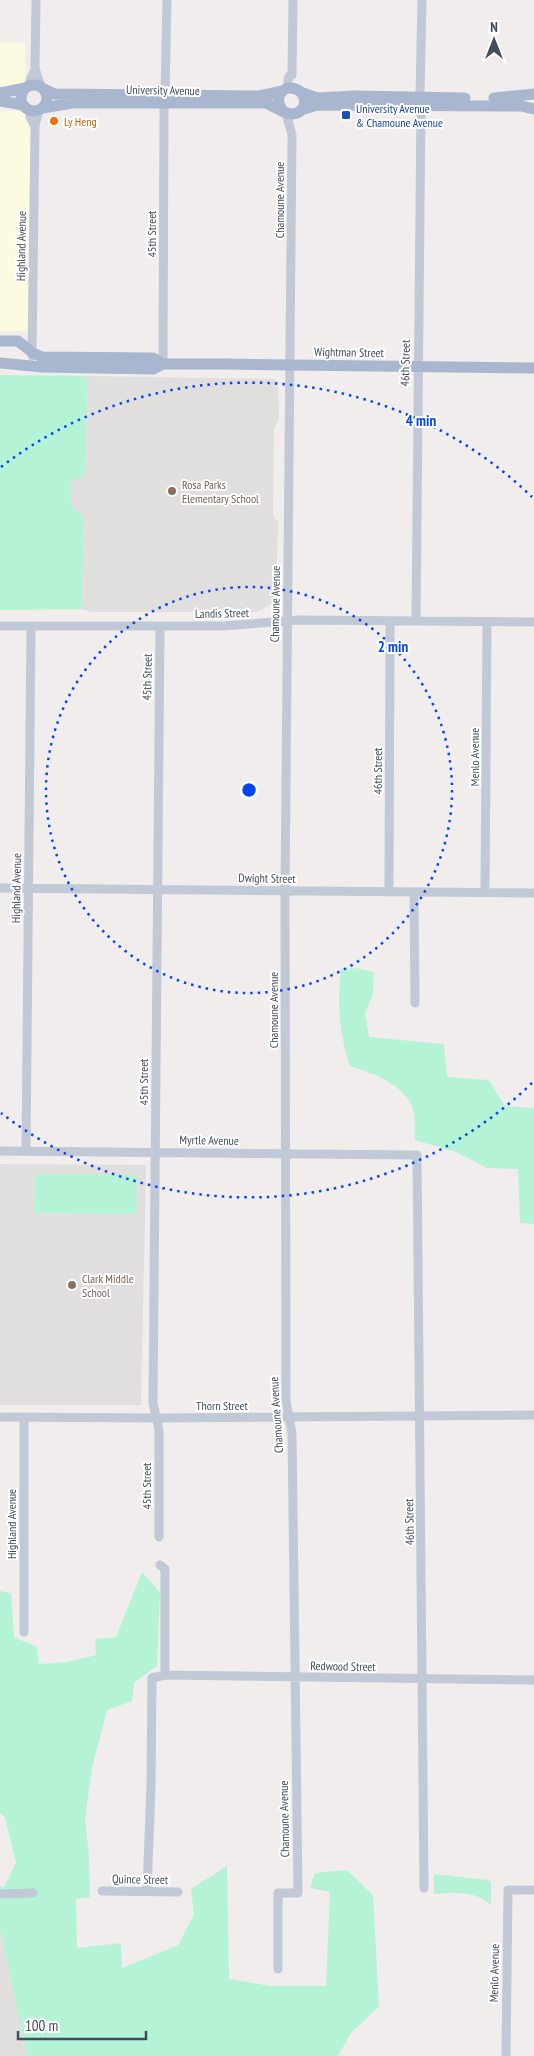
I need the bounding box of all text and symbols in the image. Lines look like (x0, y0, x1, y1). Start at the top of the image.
north arrow (469, 15, 519, 65)
text: N (490, 18, 498, 36)
street label: University Avenue (126, 82, 200, 98)
place label: University Avenue & Chamoune Avenue (356, 101, 443, 130)
marker: University Avenue & Chamoune Avenue (340, 109, 352, 121)
place label: Ly Heng (64, 114, 97, 129)
marker: Ly Heng (48, 115, 60, 127)
street label: Chamoune Avenue (272, 162, 287, 238)
street label: 45th Street (144, 210, 159, 257)
street label: Highland Avenue (13, 211, 29, 281)
street label: 46th Street (397, 339, 413, 387)
street label: Wightman Street (314, 344, 385, 360)
text: 4 min (406, 411, 436, 430)
place label: Rosa Parks Elementary School (182, 477, 259, 506)
marker: Rosa Parks Elementary School (166, 485, 178, 497)
street label: Chamoune Avenue (267, 566, 283, 642)
street label: Landis Street (195, 605, 250, 621)
text: 2 min (378, 637, 408, 656)
street label: 45th Street (139, 653, 155, 701)
street label: Menlo Avenue (467, 728, 482, 786)
street label: 46th Street (370, 747, 385, 794)
centre of rings (240, 781, 258, 799)
street label: Highland Avenue (8, 853, 24, 923)
street label: Dwight Street (238, 870, 296, 886)
street label: Chamoune Avenue (266, 972, 281, 1048)
street label: 45th Street (136, 1058, 151, 1105)
street label: Myrtle Avenue (179, 1132, 239, 1148)
place label: Clark Middle School (82, 1271, 134, 1300)
marker: Clark Middle School (66, 1279, 78, 1291)
street label: Chamoune Avenue (266, 1376, 286, 1454)
street label: Thorn Street (196, 1398, 249, 1413)
street label: 45th Street (139, 1462, 154, 1509)
street label: Highland Avenue (4, 1489, 19, 1559)
street label: 46th Street (401, 1498, 417, 1546)
street label: Redwood Street (310, 1658, 377, 1674)
street label: Chamoune Avenue (276, 1781, 292, 1857)
street label: Quince Street (112, 1871, 169, 1887)
street label: Menlo Avenue (486, 1944, 502, 2002)
scale bar (18, 2008, 145, 2040)
text: 100 m (25, 2016, 58, 2035)

